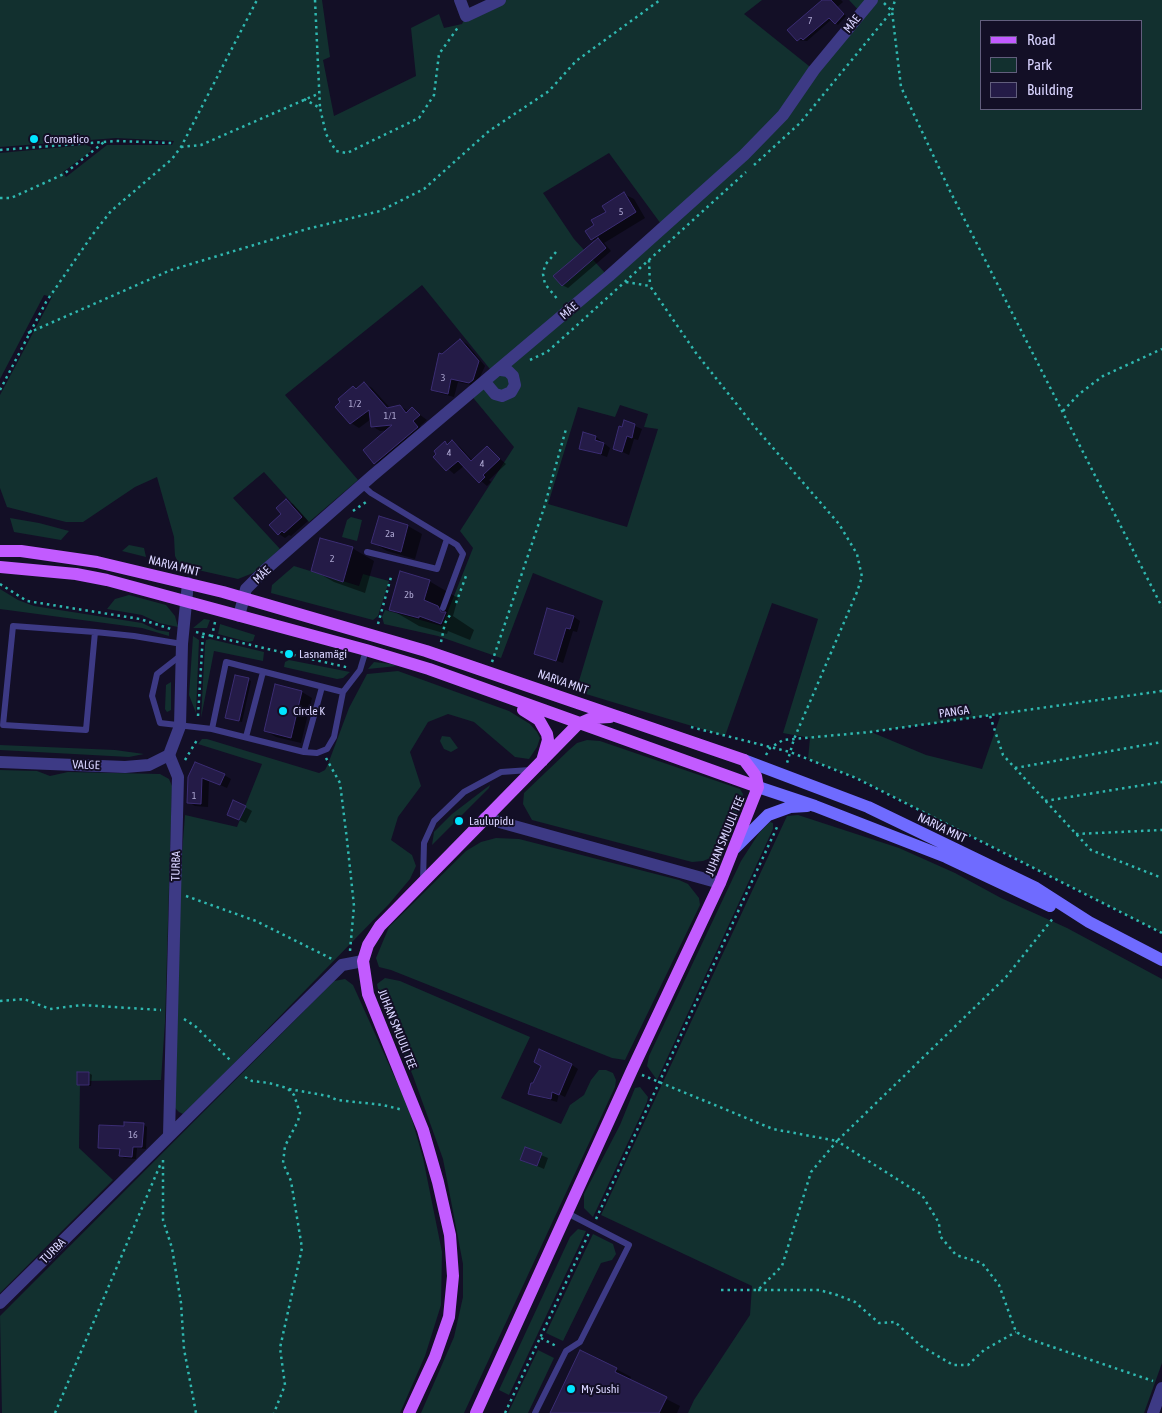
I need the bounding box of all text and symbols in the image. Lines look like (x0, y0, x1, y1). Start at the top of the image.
street label: MÄE (840, 12, 864, 36)
house number: 7 (808, 15, 812, 27)
legend (980, 20, 1142, 110)
text: Road (1027, 31, 1056, 48)
text: Park (1027, 56, 1052, 73)
text: Building (1027, 81, 1073, 98)
place label: Cromatico (44, 132, 89, 146)
marker: Cromatico (28, 133, 40, 145)
house number: 5 (619, 206, 623, 218)
street label: MÄE (557, 299, 581, 323)
house number: 3 (441, 372, 445, 384)
house number: 1/2 (349, 398, 361, 410)
house number: 1/1 (384, 410, 396, 422)
house number: 4 (447, 447, 451, 459)
house number: 4 (480, 458, 484, 470)
house number: 2a (385, 528, 395, 540)
street label: NARVA MNT (147, 553, 201, 579)
house number: 2 (330, 553, 334, 565)
street label: MÄE (250, 563, 274, 587)
house number: 2b (404, 589, 414, 601)
place label: Lasnamägi (299, 647, 347, 661)
marker: Lasnamägi (283, 648, 295, 660)
street label: NARVA MNT (536, 667, 590, 697)
street label: PANGA (938, 703, 970, 721)
place label: Circle K (293, 704, 325, 718)
marker: Circle K (277, 705, 289, 717)
street label: VALGE (72, 757, 100, 773)
house number: 1 (192, 790, 196, 802)
street label: JUHAN SMUULI TEE (702, 794, 748, 878)
street label: NARVA MNT (915, 810, 969, 846)
place label: Laulupidu (469, 814, 514, 828)
marker: Laulupidu (453, 815, 465, 827)
street label: TURBA (169, 851, 183, 881)
street label: JUHAN SMUULI TEE (374, 987, 420, 1071)
house number: 16 (128, 1129, 138, 1141)
street label: TURBA (37, 1235, 69, 1267)
place label: My Sushi (581, 1382, 619, 1396)
marker: My Sushi (565, 1383, 577, 1395)

